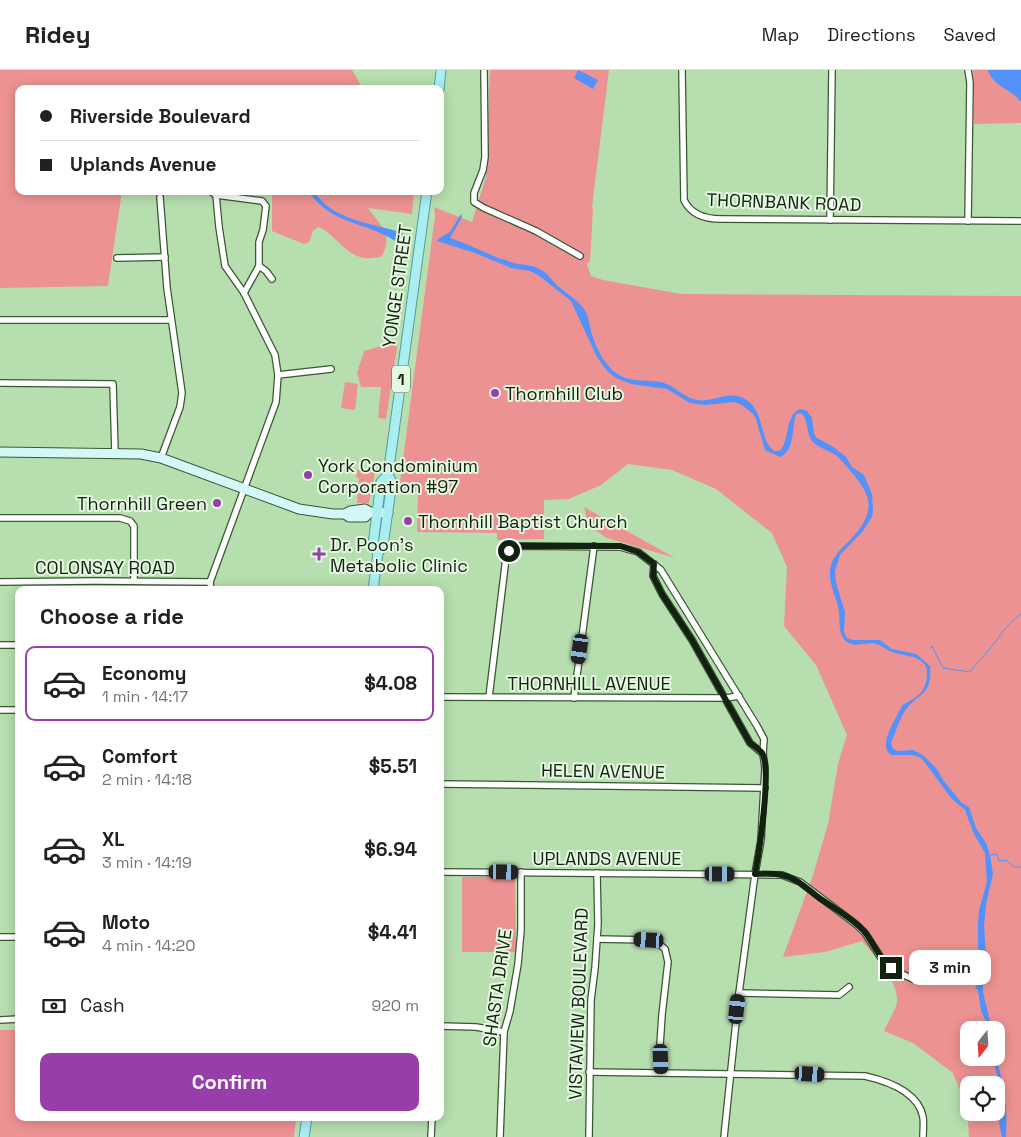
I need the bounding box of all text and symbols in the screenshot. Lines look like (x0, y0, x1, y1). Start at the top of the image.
text: Ridey (25, 19, 91, 50)
text: Map (762, 23, 799, 46)
text: Directions (827, 23, 916, 46)
text: Saved (944, 23, 996, 46)
text: Riverside Boulevard (70, 104, 251, 129)
text: Uplands Avenue (70, 152, 217, 177)
street label: THORNBANK ROAD (706, 188, 862, 216)
street label: YONGE STREET (377, 222, 417, 349)
road number: 1 (392, 366, 410, 392)
place label: Thornhill Club (505, 382, 623, 405)
marker: Thornhill Club (489, 387, 501, 399)
place label: York Condominium Corporation #97 (318, 454, 478, 498)
marker: York Condominium Corporation #97 (302, 469, 314, 481)
place label: Thornhill Green (77, 492, 207, 515)
marker: Thornhill Green (211, 497, 223, 509)
place label: Thornhill Baptist Church (418, 510, 628, 533)
marker: Thornhill Baptist Church (402, 515, 414, 527)
place label: Dr. Poon's Metabolic Clinic (330, 533, 468, 577)
route start (498, 540, 520, 562)
marker: Dr. Poon's Metabolic Clinic (312, 547, 326, 561)
street label: COLONSAY ROAD (35, 556, 175, 579)
text: Choose a ride (40, 602, 184, 630)
car (570, 633, 589, 665)
icon: car (42, 661, 87, 706)
text: Economy (102, 661, 186, 686)
text: $4.08 (364, 671, 417, 696)
street label: THORNHILL AVENUE (507, 672, 671, 695)
text: 1 min · 14:17 (102, 686, 188, 707)
icon: car (42, 744, 87, 789)
text: Comfort (102, 744, 178, 769)
text: $5.51 (369, 754, 417, 779)
street label: HELEN AVENUE (541, 758, 665, 784)
text: 2 min · 14:18 (102, 769, 192, 790)
icon: car (42, 827, 87, 872)
text: XL (102, 827, 125, 852)
text: $6.94 (364, 837, 417, 862)
street label: UPLANDS AVENUE (532, 847, 682, 870)
text: 3 min · 14:19 (102, 852, 192, 873)
car (488, 864, 519, 880)
car (705, 867, 735, 882)
street label: VISTAVIEW BOULEVARD (563, 908, 593, 1100)
icon: car (42, 910, 87, 955)
text: Moto (102, 910, 150, 935)
text: $4.41 (368, 920, 417, 945)
street label: SHASTA DRIVE (477, 928, 517, 1048)
car (633, 932, 664, 948)
text: 4 min · 14:20 (102, 935, 195, 956)
callout: 3 min (908, 950, 991, 986)
route end (880, 957, 902, 979)
text: 3 min (929, 957, 971, 978)
icon: cash (40, 992, 68, 1020)
text: Cash (80, 993, 125, 1018)
car (727, 993, 746, 1025)
text: 920 m (371, 995, 419, 1016)
north arrow (960, 1021, 1005, 1066)
map controls (960, 1021, 1005, 1121)
car (652, 1044, 669, 1074)
button: Confirm (40, 1053, 419, 1111)
car (794, 1066, 825, 1082)
button: locate (960, 1076, 1005, 1121)

